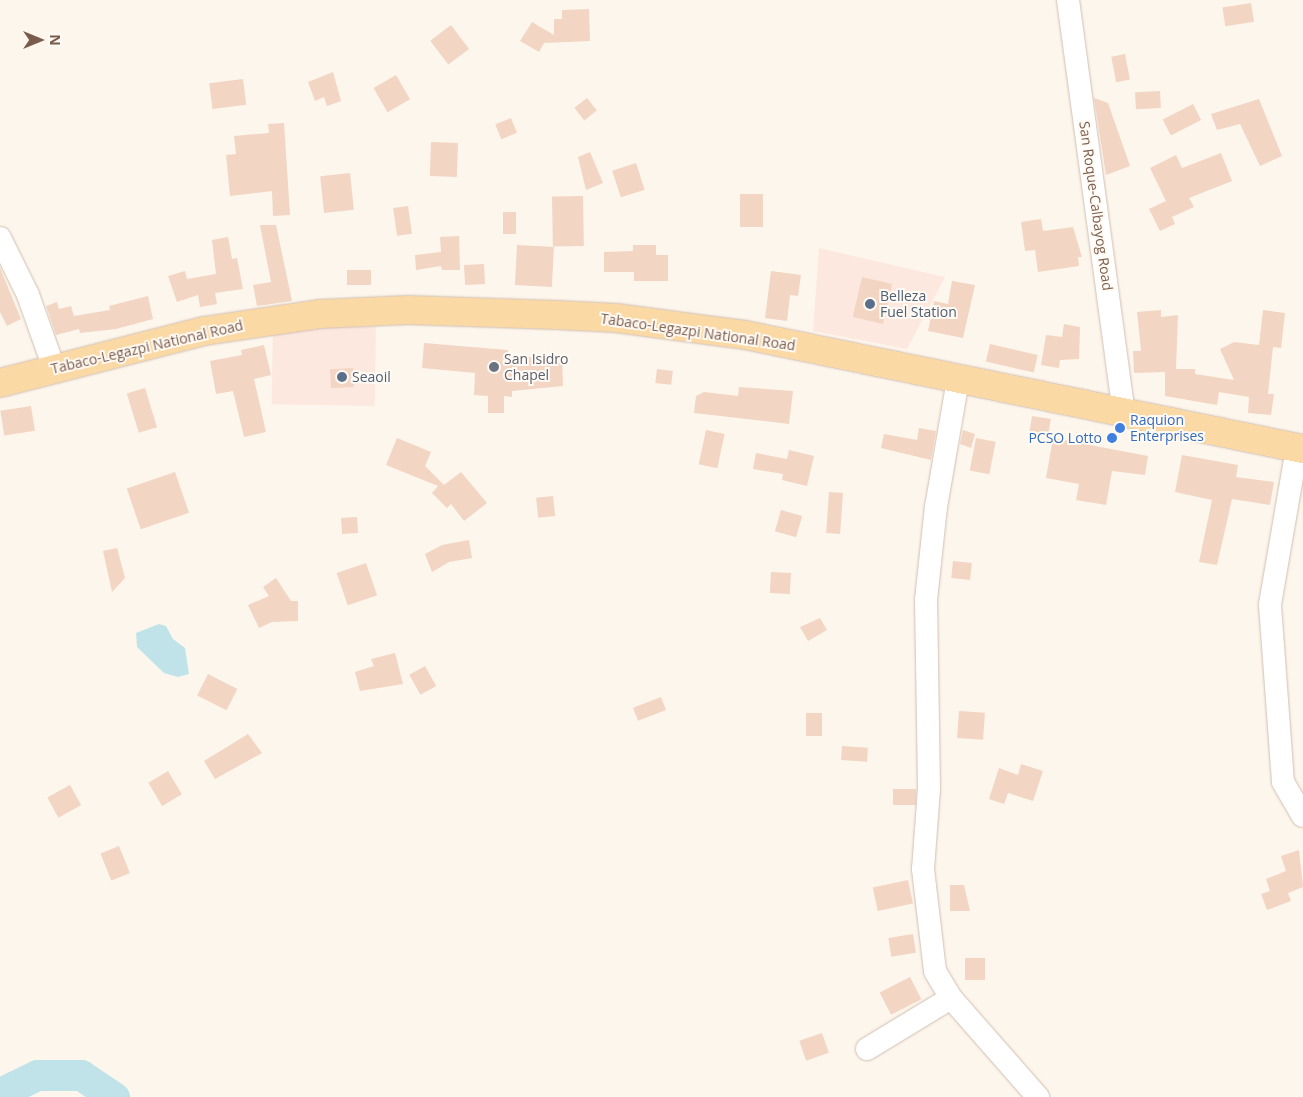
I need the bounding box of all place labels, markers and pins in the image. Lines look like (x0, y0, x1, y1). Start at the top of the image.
place label: Belleza Fuel Station (880, 288, 957, 321)
marker: Belleza Fuel Station (864, 298, 876, 310)
place label: San Isidro Chapel (504, 351, 569, 384)
marker: San Isidro Chapel (488, 361, 500, 373)
place label: Seaoil (352, 369, 391, 385)
marker: Seaoil (336, 371, 348, 383)
place label: Raquion Enterprises (1130, 412, 1204, 444)
marker: Raquion Enterprises (1114, 422, 1126, 434)
place label: PCSO Lotto (1028, 430, 1102, 446)
marker: PCSO Lotto (1106, 432, 1118, 444)

